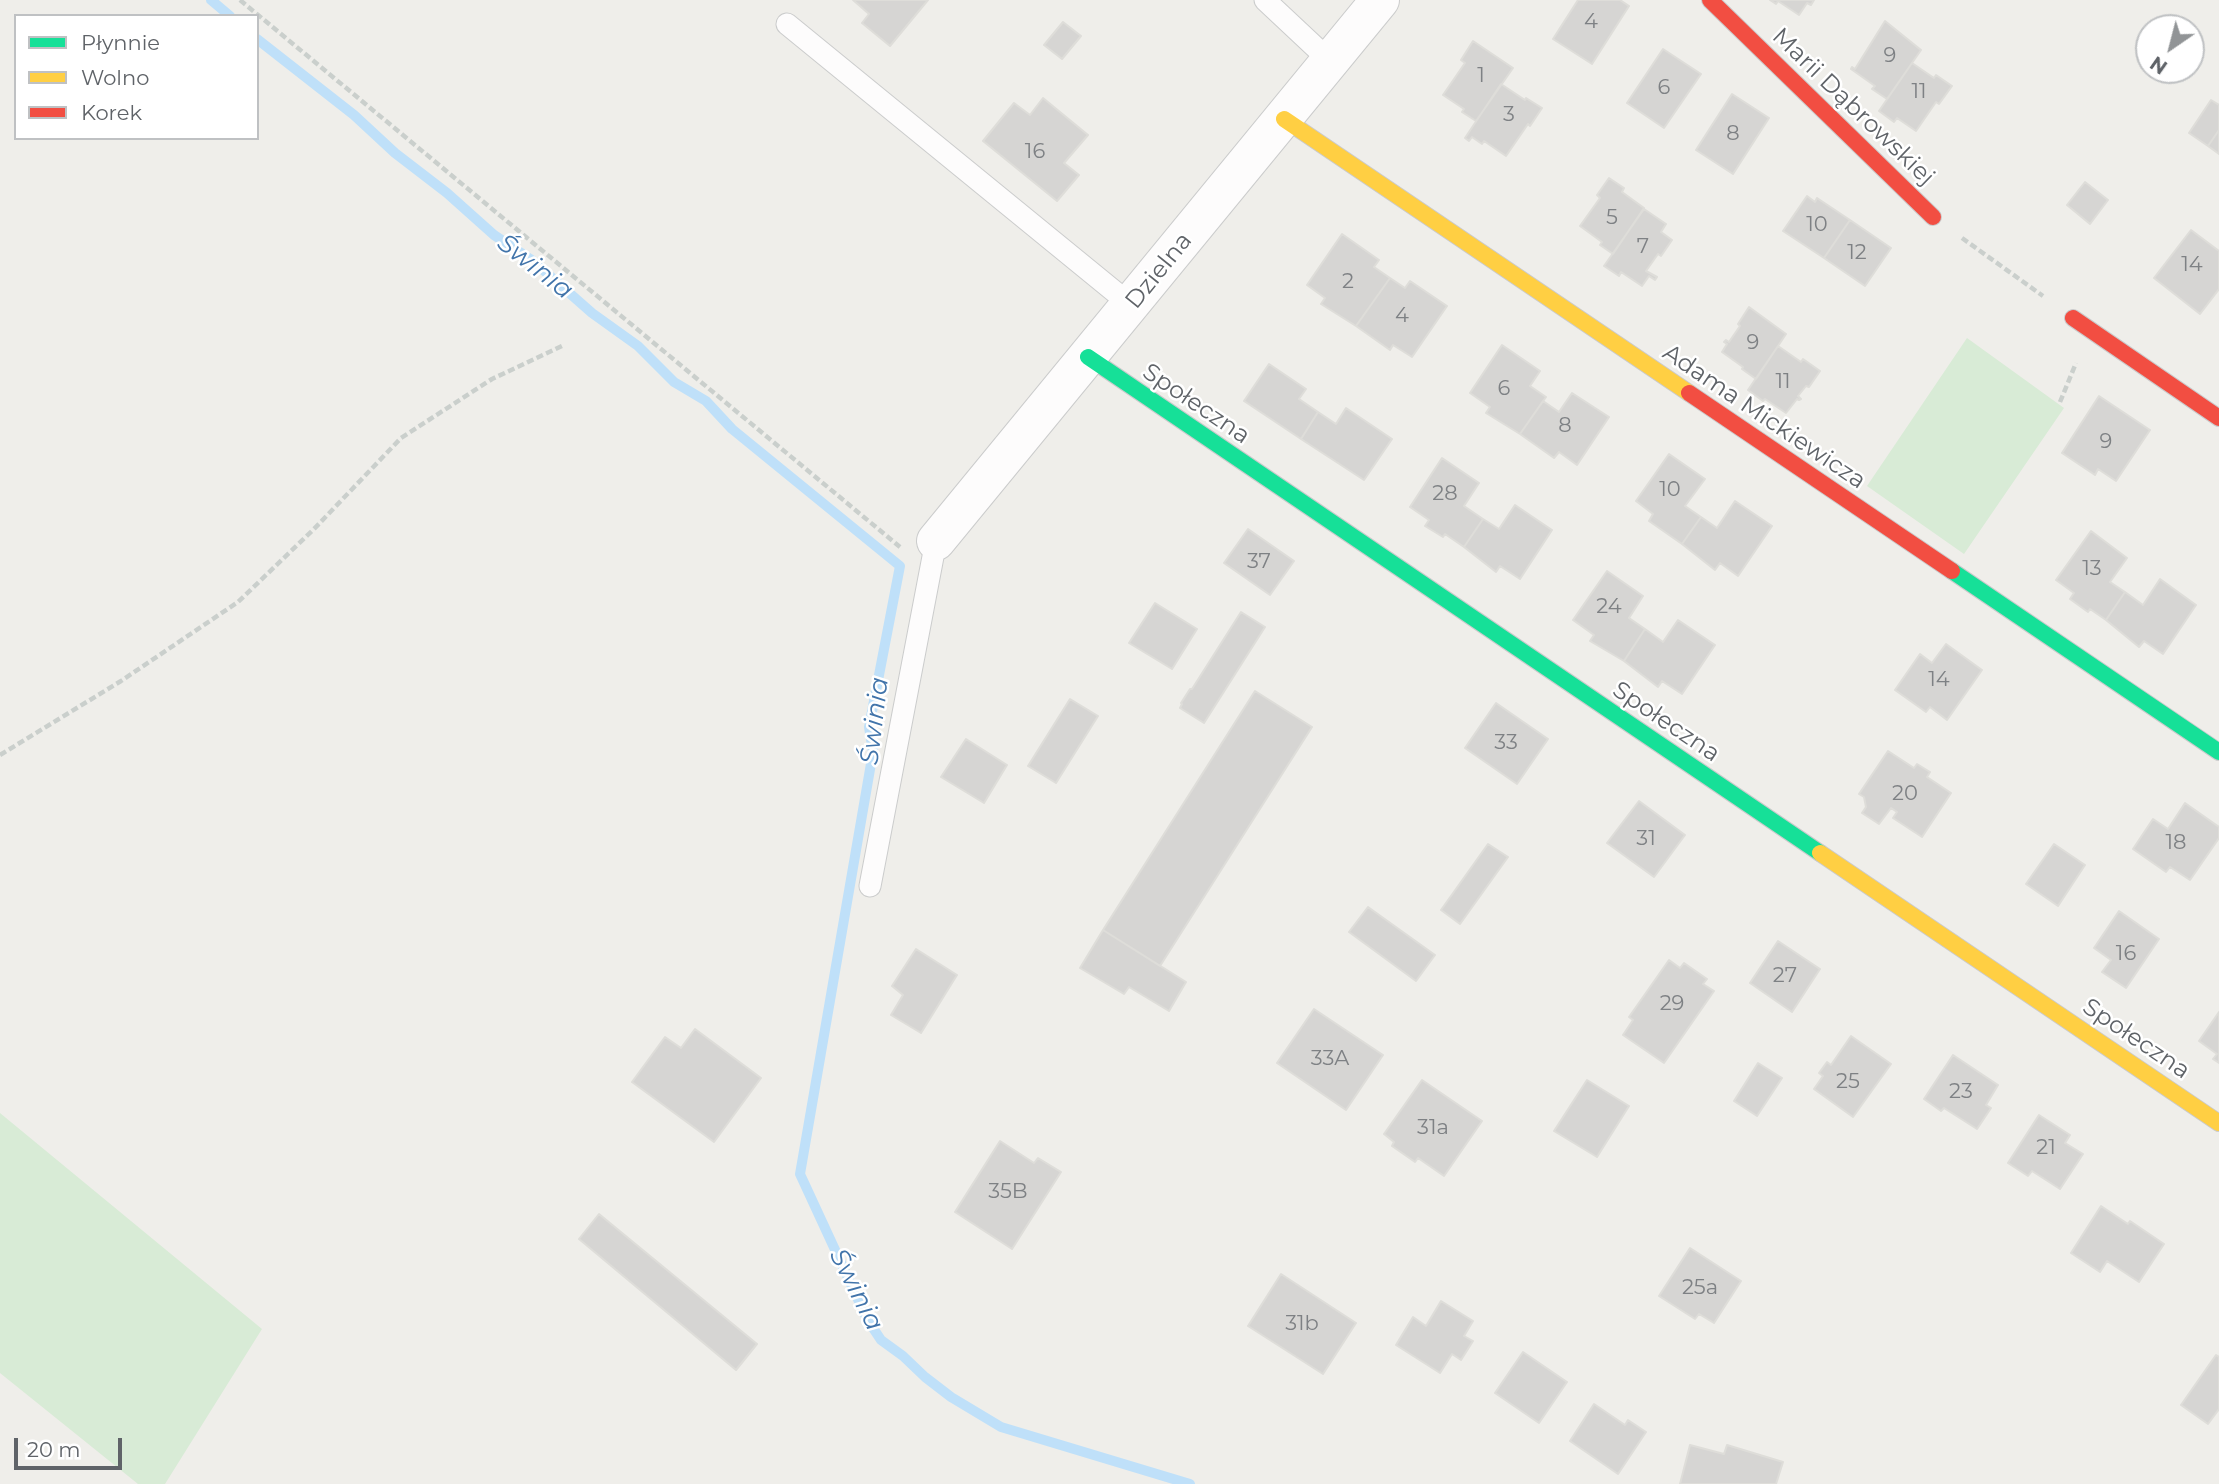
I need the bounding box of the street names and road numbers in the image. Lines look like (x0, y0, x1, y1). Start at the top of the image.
street label: Marii Dąbrowskiej (1766, 22, 1940, 192)
street label: Dzielna (1120, 227, 1198, 315)
street label: Adama Mickiewicza (1657, 338, 1871, 496)
street label: Społeczna (1137, 358, 1255, 450)
street label: Społeczna (1607, 676, 1725, 768)
street label: Społeczna (2077, 993, 2195, 1085)

